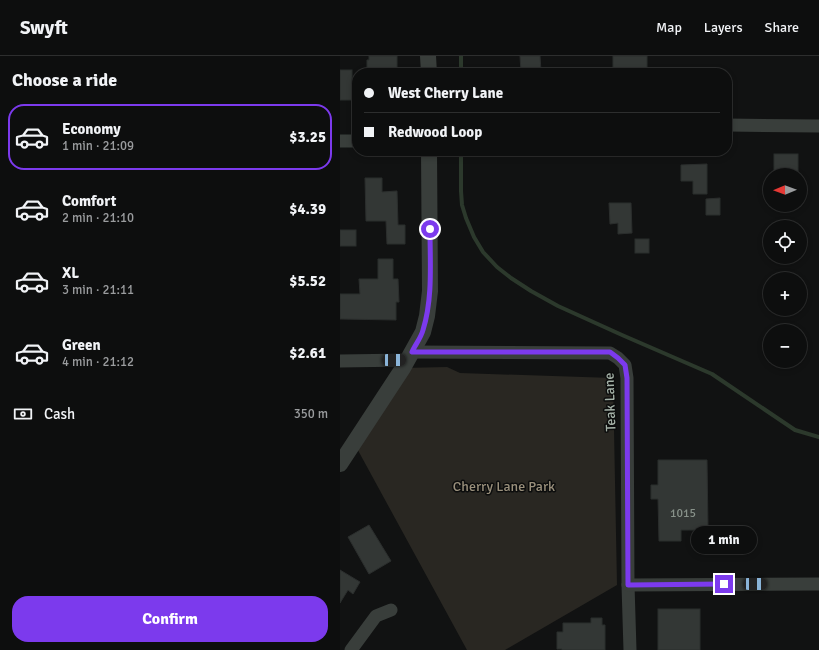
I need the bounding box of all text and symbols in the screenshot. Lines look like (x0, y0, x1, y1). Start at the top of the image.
text: Swyft (20, 16, 68, 40)
text: Map (656, 19, 682, 36)
text: Layers (704, 19, 743, 36)
text: Share (765, 19, 799, 36)
text: Choose a ride (12, 69, 117, 91)
text: West Cherry Lane (388, 84, 503, 102)
icon: car (14, 119, 50, 155)
text: Economy (62, 120, 121, 138)
text: Redwood Loop (388, 123, 482, 141)
text: $3.25 (289, 128, 326, 146)
text: 1 min · 21:09 (62, 138, 134, 154)
north arrow (763, 168, 807, 212)
map controls (763, 168, 807, 368)
icon: car (14, 191, 50, 227)
text: Comfort (62, 192, 116, 210)
text: $4.39 (289, 200, 326, 218)
text: 2 min · 21:10 (62, 210, 134, 226)
route start (421, 220, 439, 238)
button: locate (763, 220, 807, 264)
icon: car (14, 263, 50, 299)
text: XL (62, 264, 79, 282)
text: $5.52 (289, 272, 326, 290)
button: + (763, 272, 807, 316)
text: 3 min · 21:11 (62, 282, 134, 298)
button: − (763, 324, 807, 368)
icon: car (14, 335, 50, 371)
text: Green (62, 336, 101, 354)
text: $2.61 (289, 344, 326, 362)
text: 4 min · 21:12 (62, 354, 134, 370)
car (382, 354, 406, 366)
street label: Teak Lane (600, 372, 620, 432)
icon: cash (12, 403, 34, 425)
text: Cash (44, 405, 75, 423)
text: 350 m (294, 406, 328, 422)
park label: Cherry Lane Park (453, 478, 555, 495)
house number: 1015 (670, 506, 696, 521)
callout: 1 min (691, 526, 757, 554)
text: 1 min (708, 532, 740, 548)
route end (715, 575, 733, 593)
car (743, 578, 767, 590)
button: Confirm (12, 596, 328, 642)

